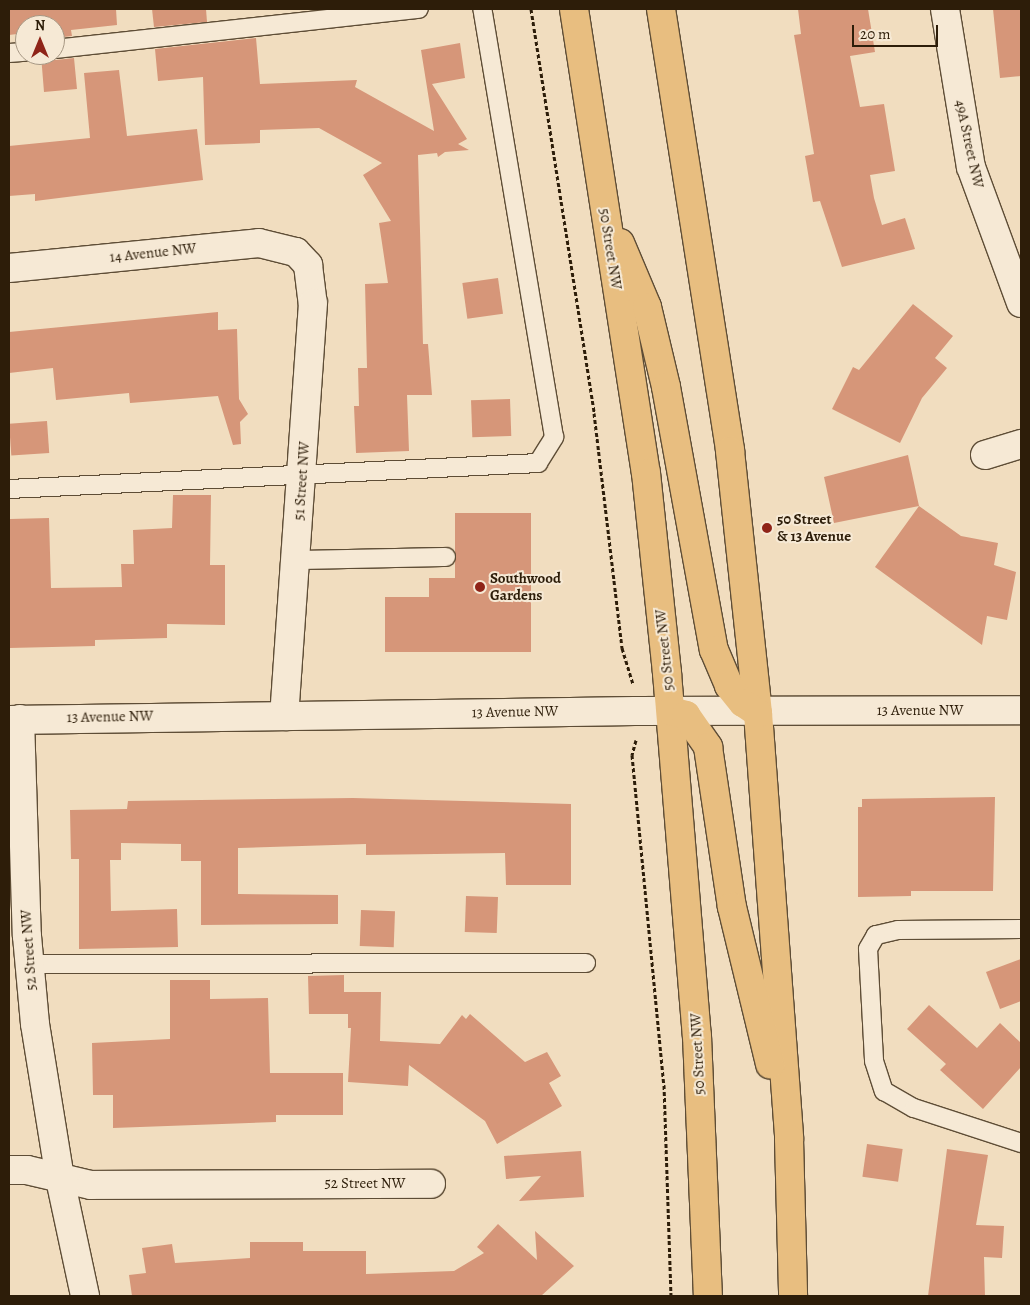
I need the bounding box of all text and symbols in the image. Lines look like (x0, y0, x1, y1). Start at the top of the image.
north arrow (15, 15, 65, 65)
scale bar (855, 15, 941, 47)
text: N (35, 16, 45, 35)
text: 20 m (860, 24, 891, 44)
street label: 49A Street NW (951, 98, 987, 190)
street label: 50 Street NW (595, 207, 625, 291)
street label: 14 Avenue NW (109, 239, 197, 267)
street label: 51 Street NW (290, 441, 314, 521)
place label: 50 Street & 13 Avenue (777, 510, 851, 545)
marker: 50 Street & 13 Avenue (761, 522, 773, 534)
place label: Southwood Gardens (490, 569, 561, 604)
marker: Southwood Gardens (474, 581, 486, 593)
street label: 50 Street NW (652, 608, 678, 692)
street label: 13 Avenue NW (471, 702, 559, 722)
street label: 13 Avenue NW (877, 702, 963, 720)
street label: 13 Avenue NW (66, 707, 154, 727)
street label: 52 Street NW (17, 909, 41, 991)
street label: 50 Street NW (687, 1013, 709, 1095)
street label: 52 Street NW (324, 1175, 406, 1193)

